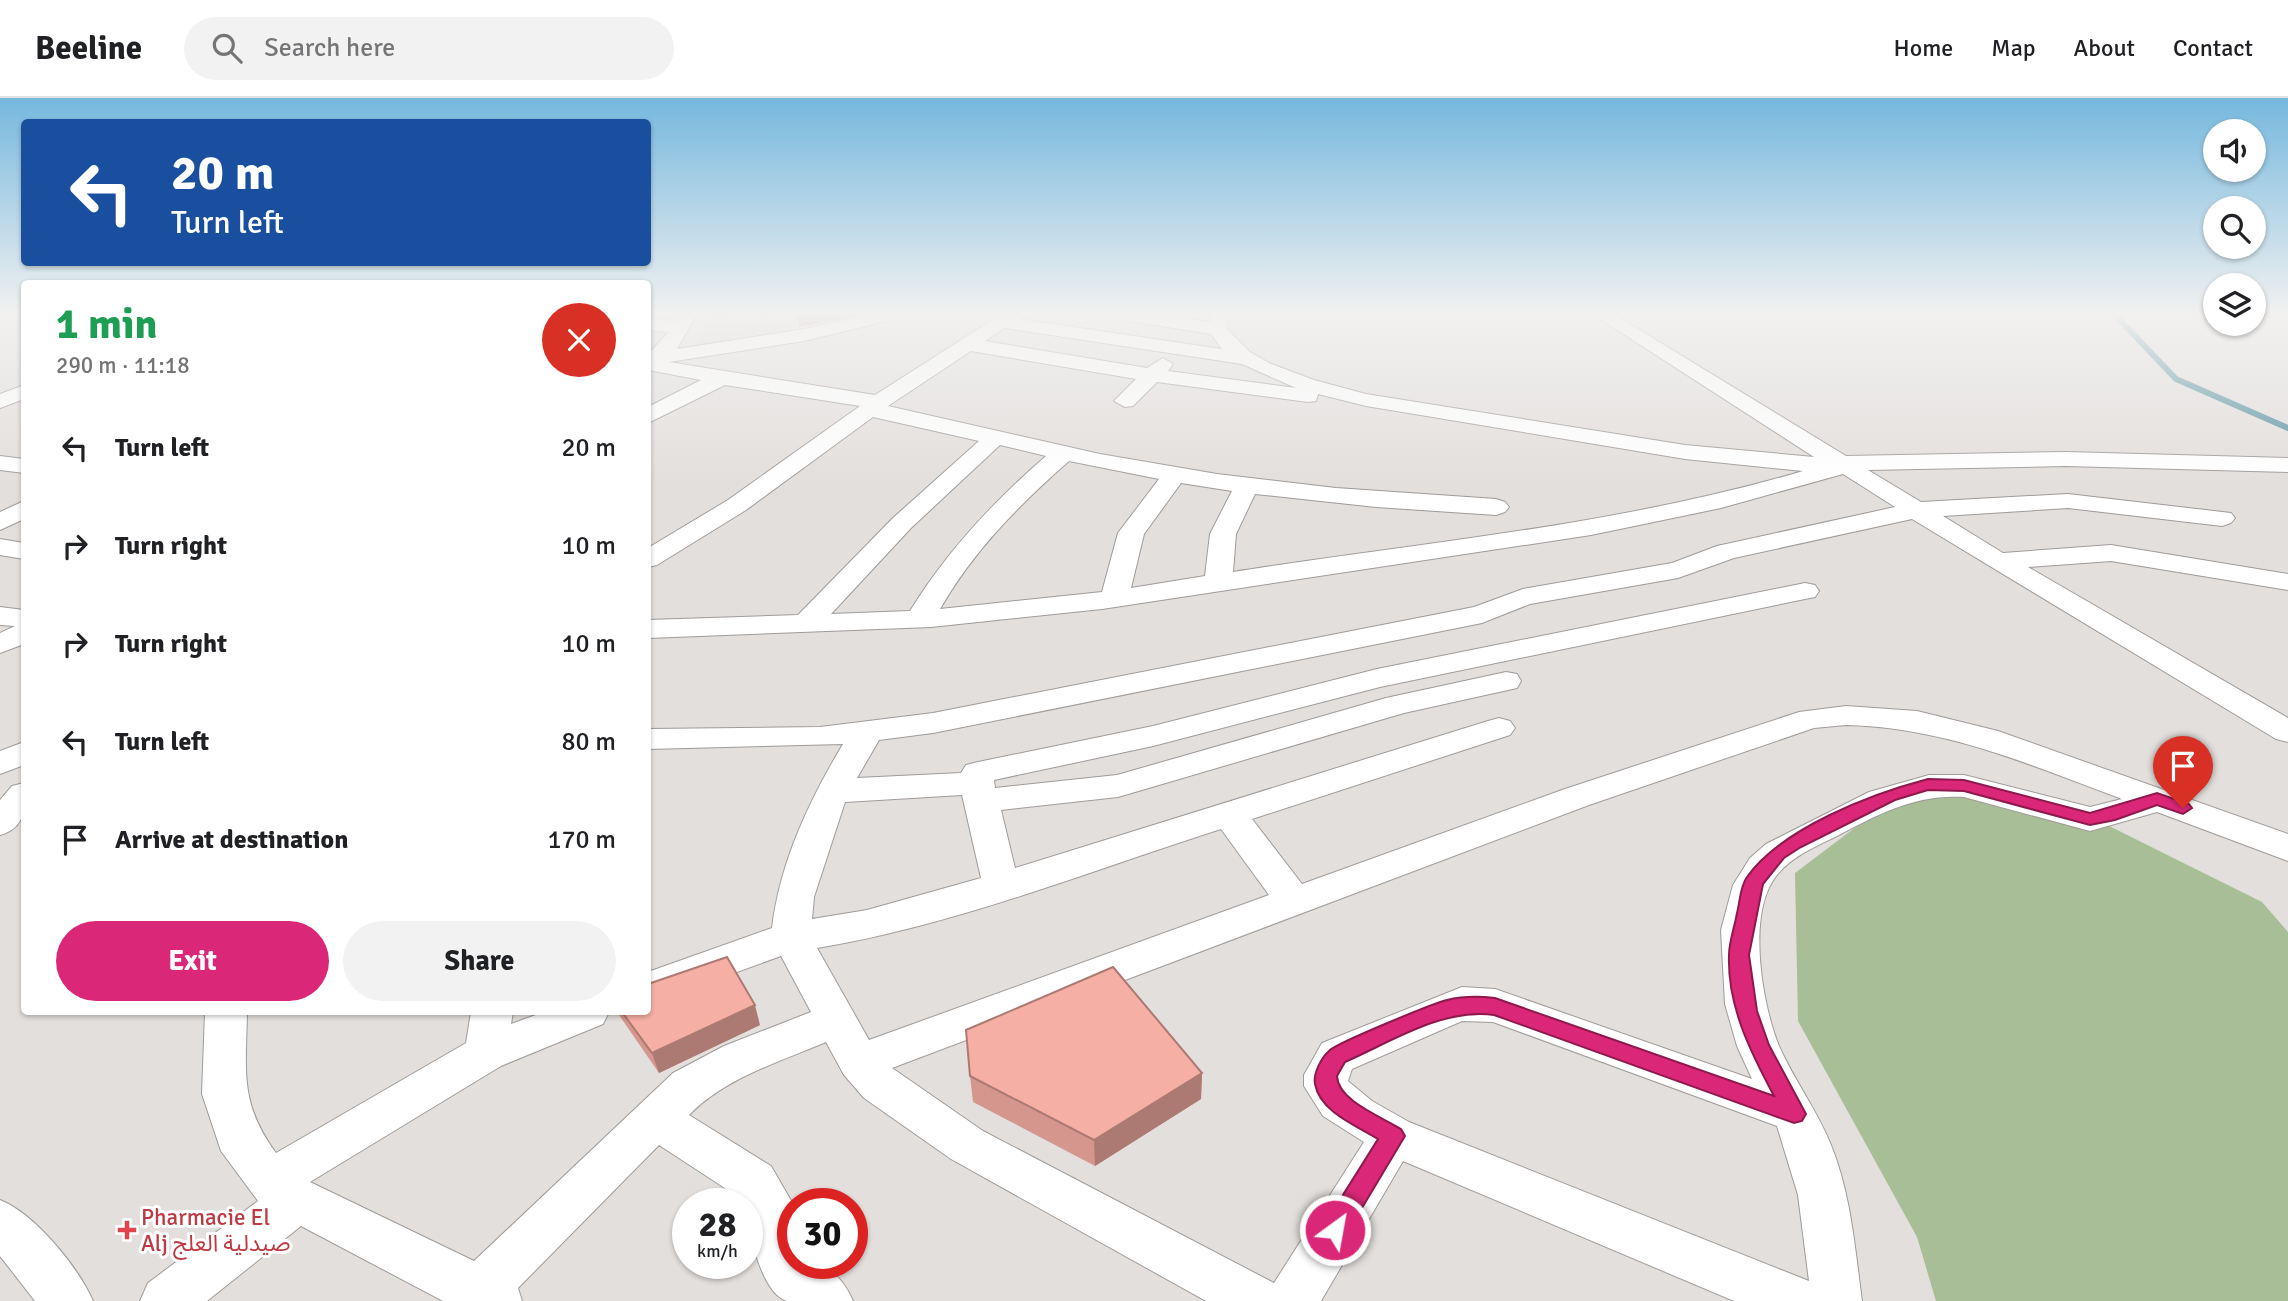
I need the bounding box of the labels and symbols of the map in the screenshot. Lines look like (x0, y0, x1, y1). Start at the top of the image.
pin (2153, 736, 2213, 808)
speed limit sign: 30 (777, 1188, 868, 1279)
position arrow (1298, 1193, 1372, 1267)
place label: Pharmacie El Alj صيدلية العلج (141, 1203, 291, 1260)
marker: Pharmacie El Alj صيدلية العلج (119, 1222, 135, 1238)

